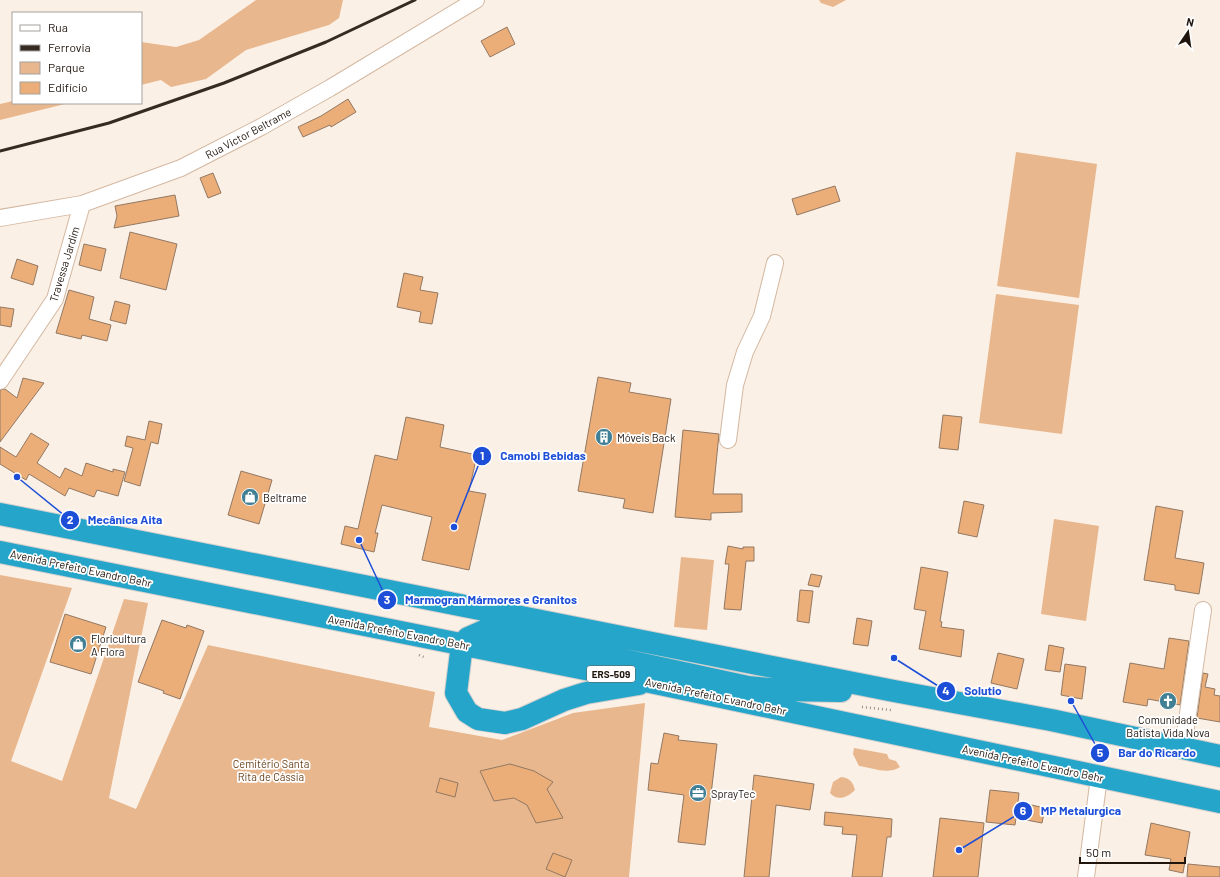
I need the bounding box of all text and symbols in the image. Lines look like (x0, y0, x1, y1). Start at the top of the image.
legend (12, 12, 142, 104)
north arrow (1168, 12, 1208, 52)
text: N (1185, 15, 1195, 29)
text: Rua (48, 20, 68, 34)
text: Ferrovia (48, 40, 91, 54)
text: Parque (48, 60, 85, 74)
text: Edifício (48, 80, 88, 94)
street label: Rua Victor Beltrame (203, 105, 293, 161)
street label: Travessa Jardim (46, 225, 82, 303)
building icon: Móveis Back (594, 427, 614, 447)
place label: Móveis Back (617, 431, 676, 444)
callout: Camobi Bebidas (472, 444, 594, 468)
text: 1 (480, 448, 484, 462)
text: Camobi Bebidas (500, 448, 586, 462)
shop icon: Beltrame (240, 487, 260, 507)
place label: Beltrame (263, 491, 307, 504)
callout: Mecânica Aita (60, 508, 170, 532)
text: 2 (67, 512, 74, 526)
text: Mecânica Aita (88, 512, 162, 526)
street label: Avenida Prefeito Evandro Behr (9, 547, 153, 589)
callout: Marmogran Mármores e Granitos (377, 588, 585, 612)
text: 3 (384, 592, 390, 606)
text: Marmogran Mármores e Granitos (405, 592, 577, 606)
street label: Avenida Prefeito Evandro Behr (327, 612, 471, 652)
place label: Floricultura A Flora (91, 632, 146, 658)
shop icon: Floricultura A Flora (68, 634, 88, 654)
road number: ERS-509 (587, 666, 635, 682)
street label: Avenida Prefeito Evandro Behr (644, 675, 788, 717)
callout: Solutio (936, 679, 1010, 703)
text: 4 (942, 683, 950, 697)
text: Solutio (964, 683, 1002, 697)
church icon: Comunidade Batista Vida Nova (1158, 691, 1178, 711)
place label: Comunidade Batista Vida Nova (1126, 713, 1210, 739)
callout: Bar do Ricardo (1090, 741, 1204, 765)
street label: Avenida Prefeito Evandro Behr (961, 742, 1105, 784)
text: 5 (1097, 745, 1104, 759)
text: Bar do Ricardo (1118, 745, 1196, 759)
park label: Cemitério Santa Rita de Cássia (233, 757, 309, 783)
office icon: SprayTec (688, 783, 708, 803)
place label: SprayTec (711, 787, 755, 800)
callout: MP Metalurgica (1013, 799, 1129, 823)
text: 6 (1020, 803, 1027, 817)
text: MP Metalurgica (1041, 803, 1121, 817)
scale bar (1080, 839, 1185, 865)
text: 50 m (1086, 845, 1111, 859)

